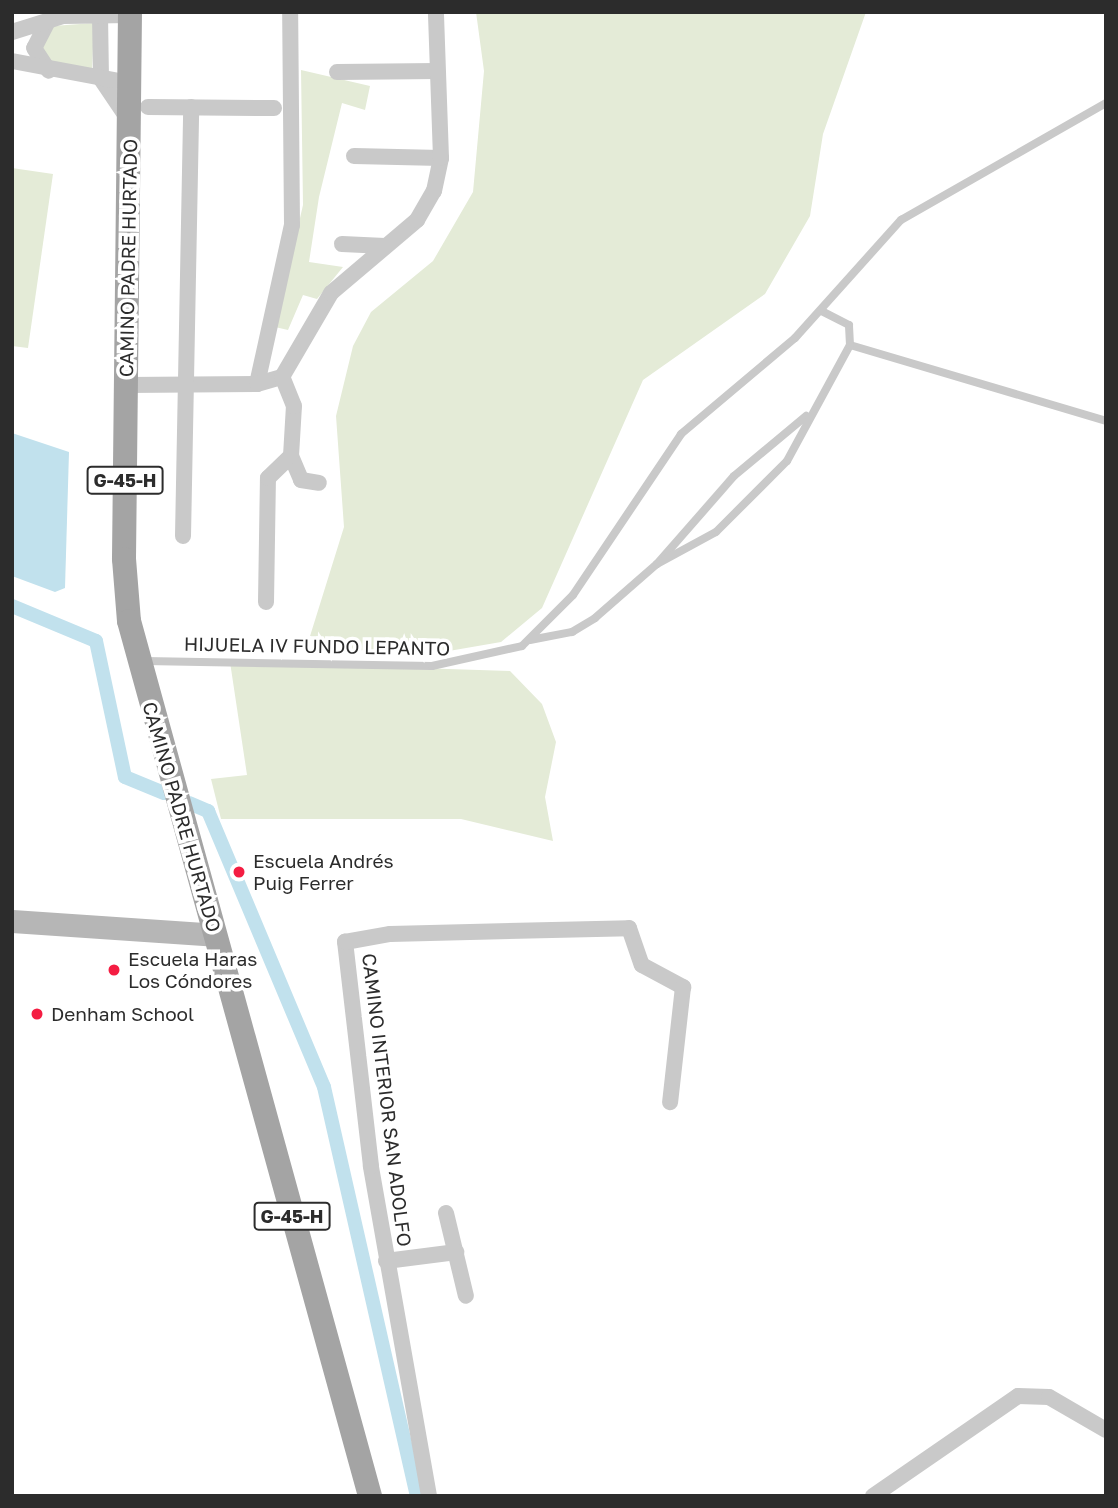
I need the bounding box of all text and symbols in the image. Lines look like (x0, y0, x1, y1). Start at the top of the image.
street label: CAMINO PADRE HURTADO (115, 139, 141, 377)
road number: G-45-H (86, 466, 164, 494)
street label: HIJUELA IV FUNDO LEPANTO (184, 632, 450, 660)
street label: CAMINO PADRE HURTADO (138, 699, 226, 935)
place label: Escuela Andrés Puig Ferrer (253, 850, 394, 894)
marker: Escuela Andrés Puig Ferrer (231, 864, 247, 880)
place label: Escuela Haras Los Cóndores (128, 948, 257, 992)
street label: CAMINO INTERIOR SAN ADOLFO (358, 952, 416, 1248)
marker: Escuela Haras Los Cóndores (106, 962, 122, 978)
place label: Denham School (51, 1003, 194, 1025)
marker: Denham School (29, 1006, 45, 1022)
road number: G-45-H (254, 1202, 330, 1231)

